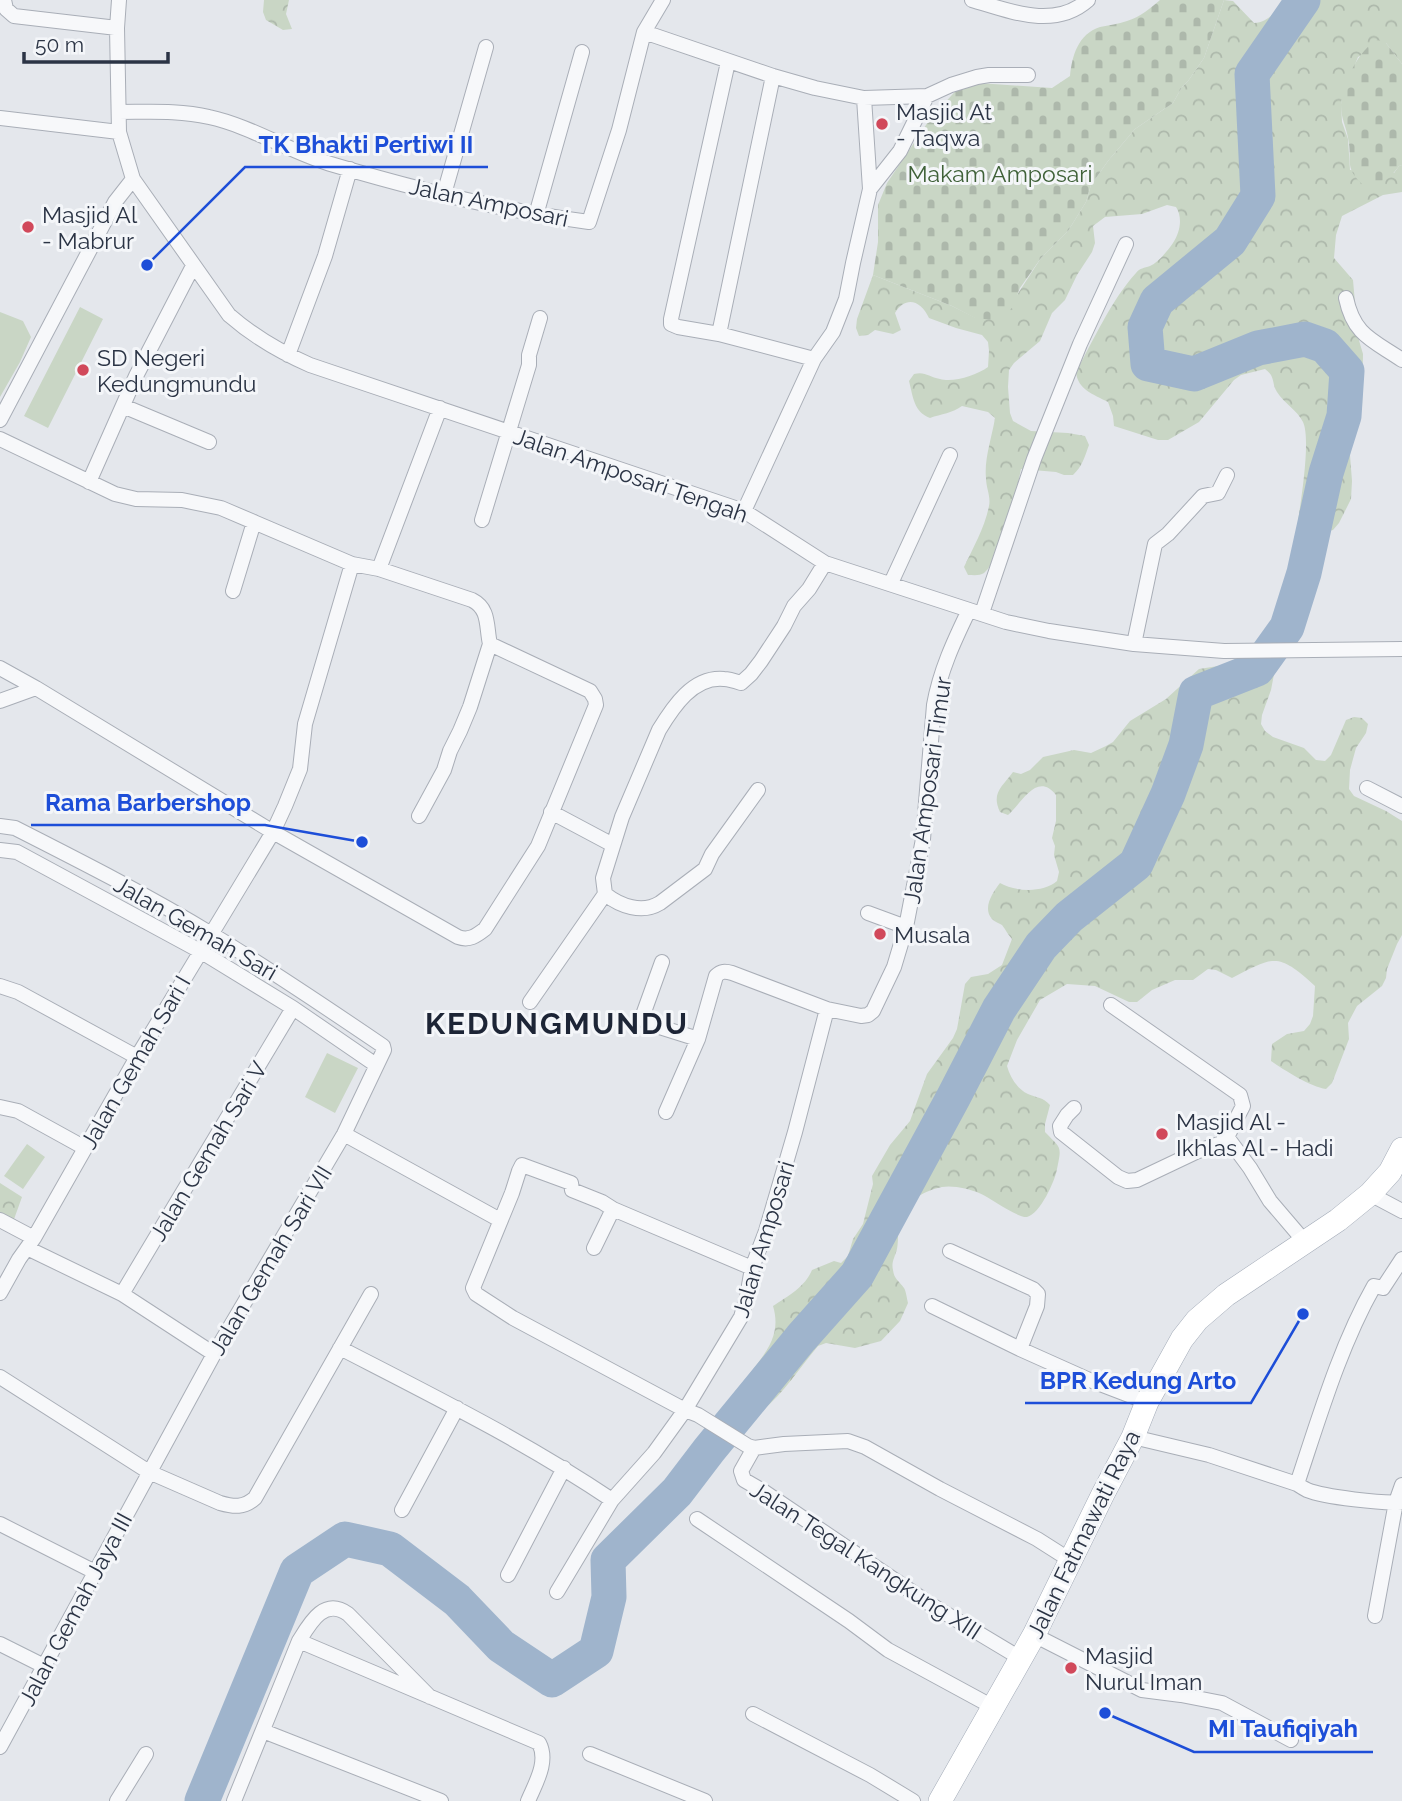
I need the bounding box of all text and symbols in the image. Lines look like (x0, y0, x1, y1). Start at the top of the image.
scale bar (24, 21, 168, 65)
text: 50 m (35, 32, 84, 57)
place label: Masjid At - Taqwa (896, 98, 992, 151)
marker: Masjid At - Taqwa (874, 116, 890, 132)
callout: TK Bhakti Pertiwi II (245, 122, 488, 167)
text: TK Bhakti Pertiwi II (259, 130, 473, 159)
park label: Makam Amposari (908, 160, 1092, 187)
street label: Jalan Amposari (407, 172, 571, 232)
place label: Masjid Al - Mabrur (42, 201, 138, 254)
marker: Masjid Al - Mabrur (20, 219, 36, 235)
place label: SD Negeri Kedungmundu (97, 344, 256, 397)
marker: SD Negeri Kedungmundu (75, 362, 91, 378)
street label: Jalan Amposari Tengah (510, 422, 752, 528)
street label: Jalan Amposari Timur (898, 675, 956, 905)
callout: Rama Barbershop (31, 780, 265, 825)
text: Rama Barbershop (45, 788, 251, 817)
street label: Jalan Gemah Sari (110, 870, 282, 986)
place label: Musala (894, 921, 970, 948)
marker: Musala (872, 926, 888, 942)
street label: Jalan Gemah Sari I (74, 971, 196, 1153)
district label: KEDUNGMUNDU (425, 1006, 689, 1041)
street label: Jalan Gemah Sari V (144, 1056, 272, 1246)
place label: Masjid Al - Ikhlas Al - Hadi (1176, 1108, 1334, 1161)
marker: Masjid Al - Ikhlas Al - Hadi (1154, 1126, 1170, 1142)
street label: Jalan Amposari (726, 1158, 800, 1320)
street label: Jalan Gemah Sari VII (203, 1160, 337, 1360)
callout: BPR Kedung Arto (1025, 1358, 1251, 1403)
text: BPR Kedung Arto (1040, 1366, 1236, 1395)
street label: Jalan Fatmawati Raya (1021, 1426, 1145, 1642)
street label: Jalan Tegal Kangkung XIII (746, 1475, 986, 1645)
street label: Jalan Gemah Jaya III (13, 1508, 137, 1710)
place label: Masjid Nurul Iman (1085, 1642, 1202, 1695)
marker: Masjid Nurul Iman (1063, 1660, 1079, 1676)
callout: MI Taufiqiyah (1194, 1707, 1373, 1752)
text: MI Taufiqiyah (1208, 1714, 1358, 1743)

